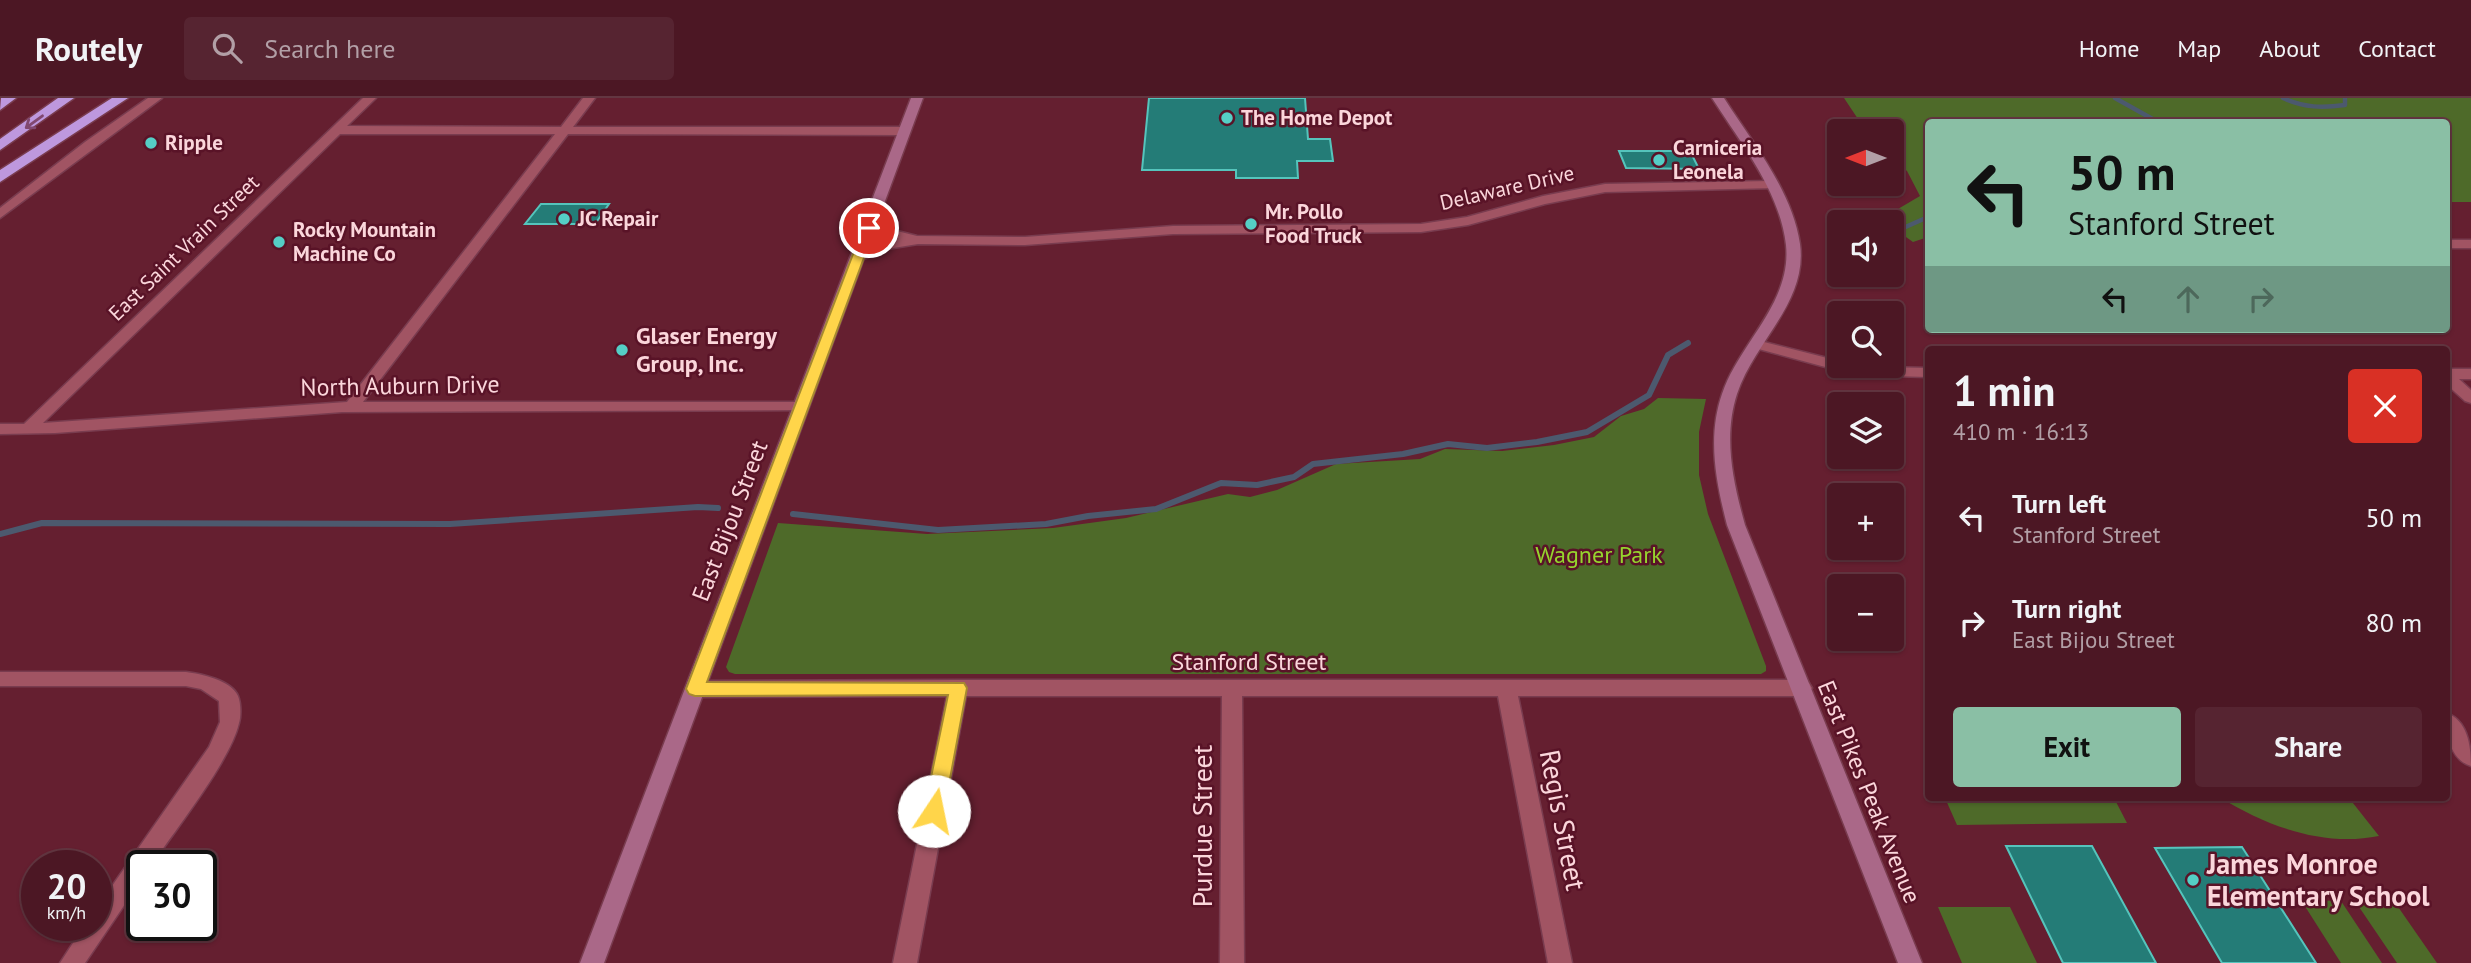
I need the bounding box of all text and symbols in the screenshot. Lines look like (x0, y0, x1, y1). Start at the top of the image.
search box (184, 17, 674, 80)
text: Routely (35, 27, 142, 70)
icon: search (208, 29, 246, 67)
text: Search here (264, 32, 395, 65)
text: Home (2079, 33, 2139, 64)
text: Map (2177, 33, 2221, 64)
text: About (2259, 33, 2320, 64)
text: Contact (2358, 33, 2436, 64)
place label: The Home Depot (1241, 104, 1393, 131)
marker: The Home Depot (1219, 110, 1235, 126)
one-way arrow (25, 115, 44, 129)
north arrow (1827, 119, 1904, 196)
map controls (1827, 119, 1904, 651)
place label: Ripple (165, 129, 223, 156)
place label: Carniceria Leonela (1673, 134, 1762, 185)
marker: Ripple (143, 135, 159, 151)
text: 50 m (2068, 140, 2175, 204)
icon: left (1953, 147, 2044, 238)
marker: Carniceria Leonela (1651, 152, 1667, 168)
street label: Delaware Drive (1437, 159, 1577, 216)
street label: East Saint Vrain Street (103, 169, 265, 326)
pin (839, 198, 899, 258)
place label: Mr. Pollo Food Truck (1265, 198, 1363, 249)
text: Stanford Street (2068, 202, 2275, 244)
place label: JC Repair (577, 205, 659, 232)
icon: arrive (850, 209, 888, 247)
button: sound (1827, 210, 1904, 287)
marker: JC Repair (556, 211, 572, 227)
place label: Rocky Mountain Machine Co (293, 216, 436, 267)
marker: Mr. Pollo Food Truck (1243, 216, 1259, 232)
marker: Rocky Mountain Machine Co (271, 234, 287, 250)
icon: left (2096, 280, 2134, 318)
icon: ahead (2169, 280, 2207, 318)
icon: right (2242, 280, 2280, 318)
button: search (1827, 301, 1904, 378)
place label: Glaser Energy Group, Inc. (636, 320, 777, 379)
marker: Glaser Energy Group, Inc. (614, 342, 630, 358)
text: 1 min (1953, 363, 2055, 418)
street label: North Auburn Drive (300, 368, 500, 403)
button: close (2348, 369, 2422, 443)
button: layers (1827, 392, 1904, 469)
text: 410 m · 16:13 (1953, 417, 2089, 446)
street label: East Bijou Street (685, 436, 774, 606)
button: + (1827, 483, 1904, 560)
text: Turn left (2012, 487, 2106, 520)
icon: left (1953, 499, 1991, 537)
text: 50 m (2366, 501, 2422, 534)
text: Stanford Street (2012, 520, 2161, 549)
park label: Wagner Park (1535, 539, 1663, 570)
button: − (1827, 574, 1904, 651)
text: Turn right (2012, 592, 2121, 625)
icon: right (1953, 604, 1991, 642)
text: 80 m (2366, 606, 2422, 639)
text: East Bijou Street (2012, 625, 2175, 654)
street label: Stanford Street (1172, 646, 1326, 677)
street label: East Pikes Peak Avenue (1811, 676, 1928, 908)
button: Exit (1953, 707, 2181, 787)
button: Share (2195, 707, 2422, 787)
street label: Purdue Street (1183, 744, 1220, 907)
street label: Regis Street (1532, 746, 1595, 894)
position arrow (897, 774, 971, 848)
place label: James Monroe Elementary School (2206, 845, 2430, 914)
speed limit sign: 30 (126, 850, 217, 941)
text: 20 (47, 863, 86, 909)
marker: James Monroe Elementary School (2185, 872, 2201, 888)
text: km/h (47, 901, 86, 924)

